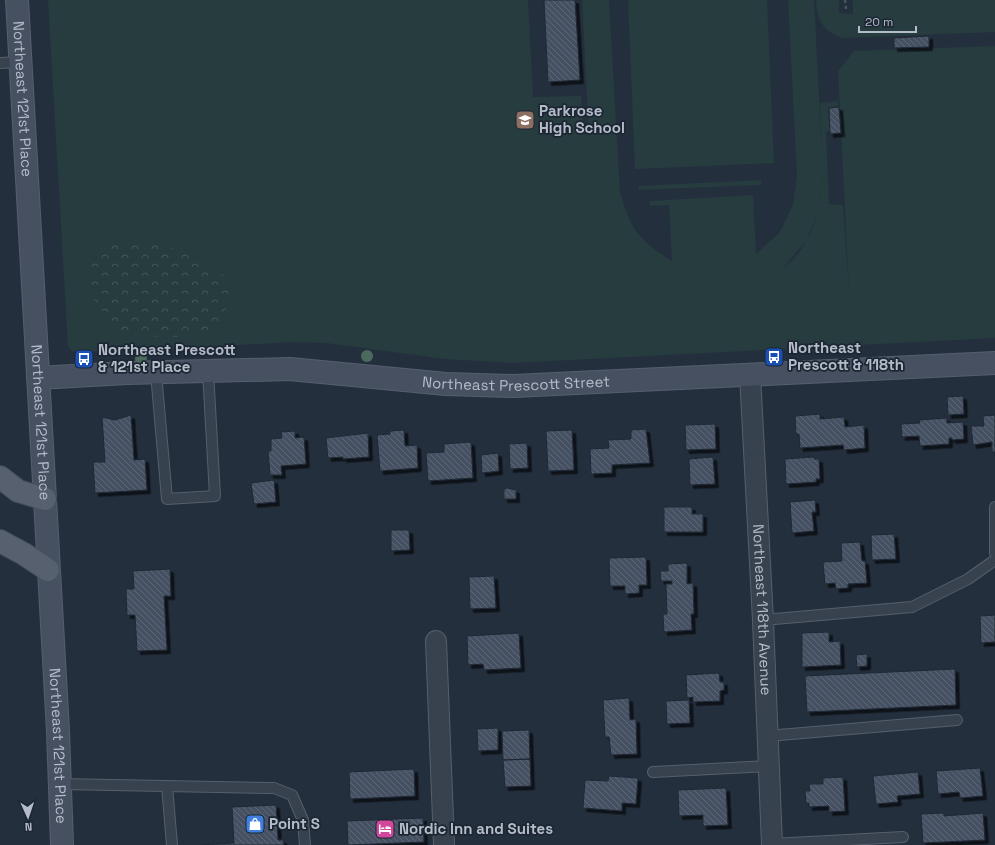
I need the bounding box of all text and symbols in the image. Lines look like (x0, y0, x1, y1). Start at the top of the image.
scale bar (859, 8, 916, 34)
text: 20 m (865, 14, 893, 30)
street label: Northeast 121st Place (9, 20, 37, 177)
place label: Parkrose High School (539, 101, 625, 137)
school or university icon: Parkrose High School (514, 109, 536, 131)
place label: Northeast Prescott & 118th (788, 338, 904, 374)
place label: Northeast Prescott & 121st Place (98, 340, 236, 376)
street label: Northeast 121st Place (27, 344, 55, 501)
bus stop icon: Northeast Prescott & 118th (763, 346, 785, 368)
bus stop icon: Northeast Prescott & 121st Place (73, 348, 95, 370)
street label: Northeast Prescott Street (421, 371, 610, 395)
street label: Northeast 118th Avenue (749, 523, 776, 696)
street label: Northeast 121st Place (45, 667, 71, 824)
north arrow (8, 797, 48, 837)
shop icon: Point S (244, 813, 266, 835)
place label: Point S (269, 814, 320, 833)
hotel icon: Nordic Inn and Suites (374, 818, 396, 840)
place label: Nordic Inn and Suites (399, 819, 553, 838)
text: N (24, 820, 33, 834)

